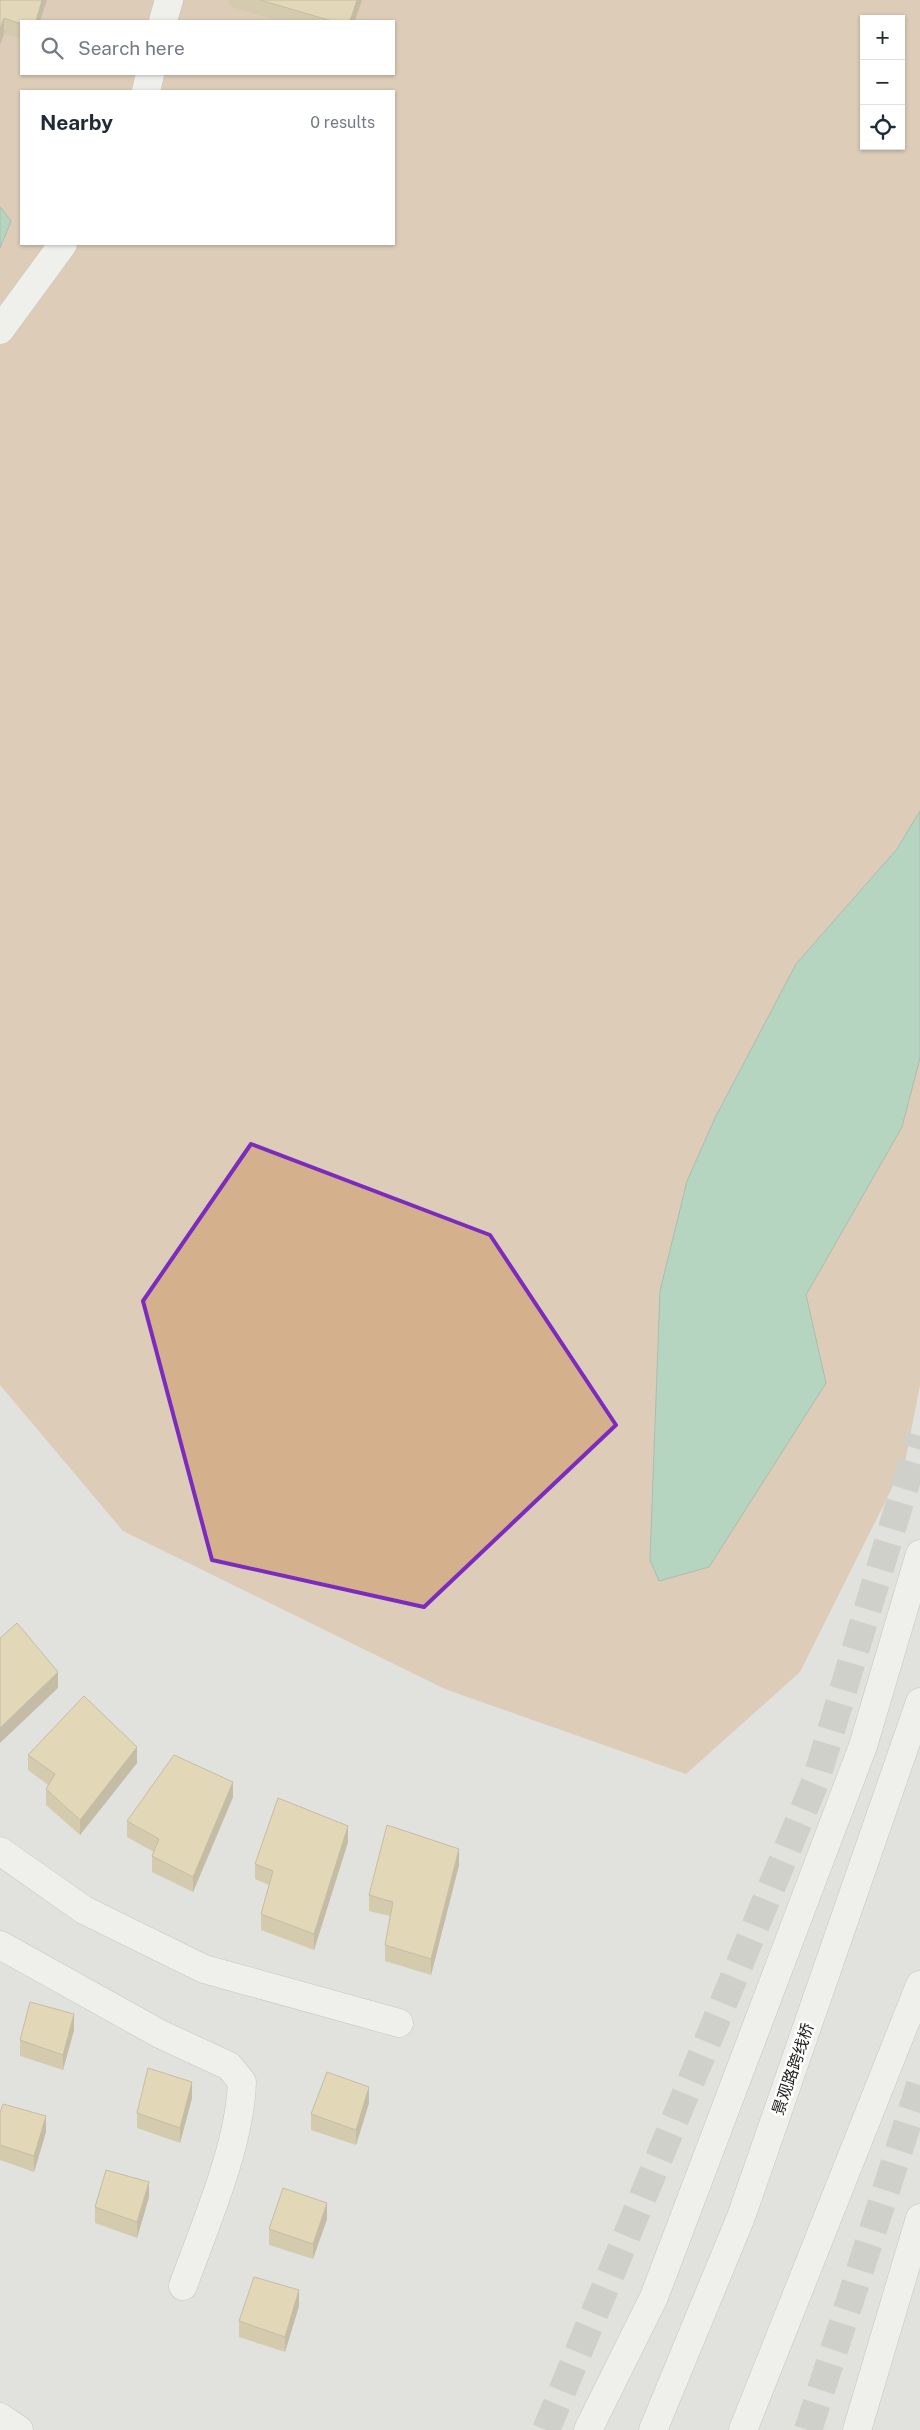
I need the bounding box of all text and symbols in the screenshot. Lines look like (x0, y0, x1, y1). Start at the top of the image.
map controls (860, 15, 905, 150)
button: + (860, 15, 905, 60)
search box (20, 20, 395, 75)
icon: search (38, 34, 66, 62)
text: Search here (78, 37, 185, 59)
button: − (860, 60, 905, 105)
button: locate (860, 105, 905, 150)
text: Nearby (40, 110, 113, 135)
text: 0 results (310, 113, 375, 132)
street label: 景观路跨线桥 (768, 2021, 818, 2117)

